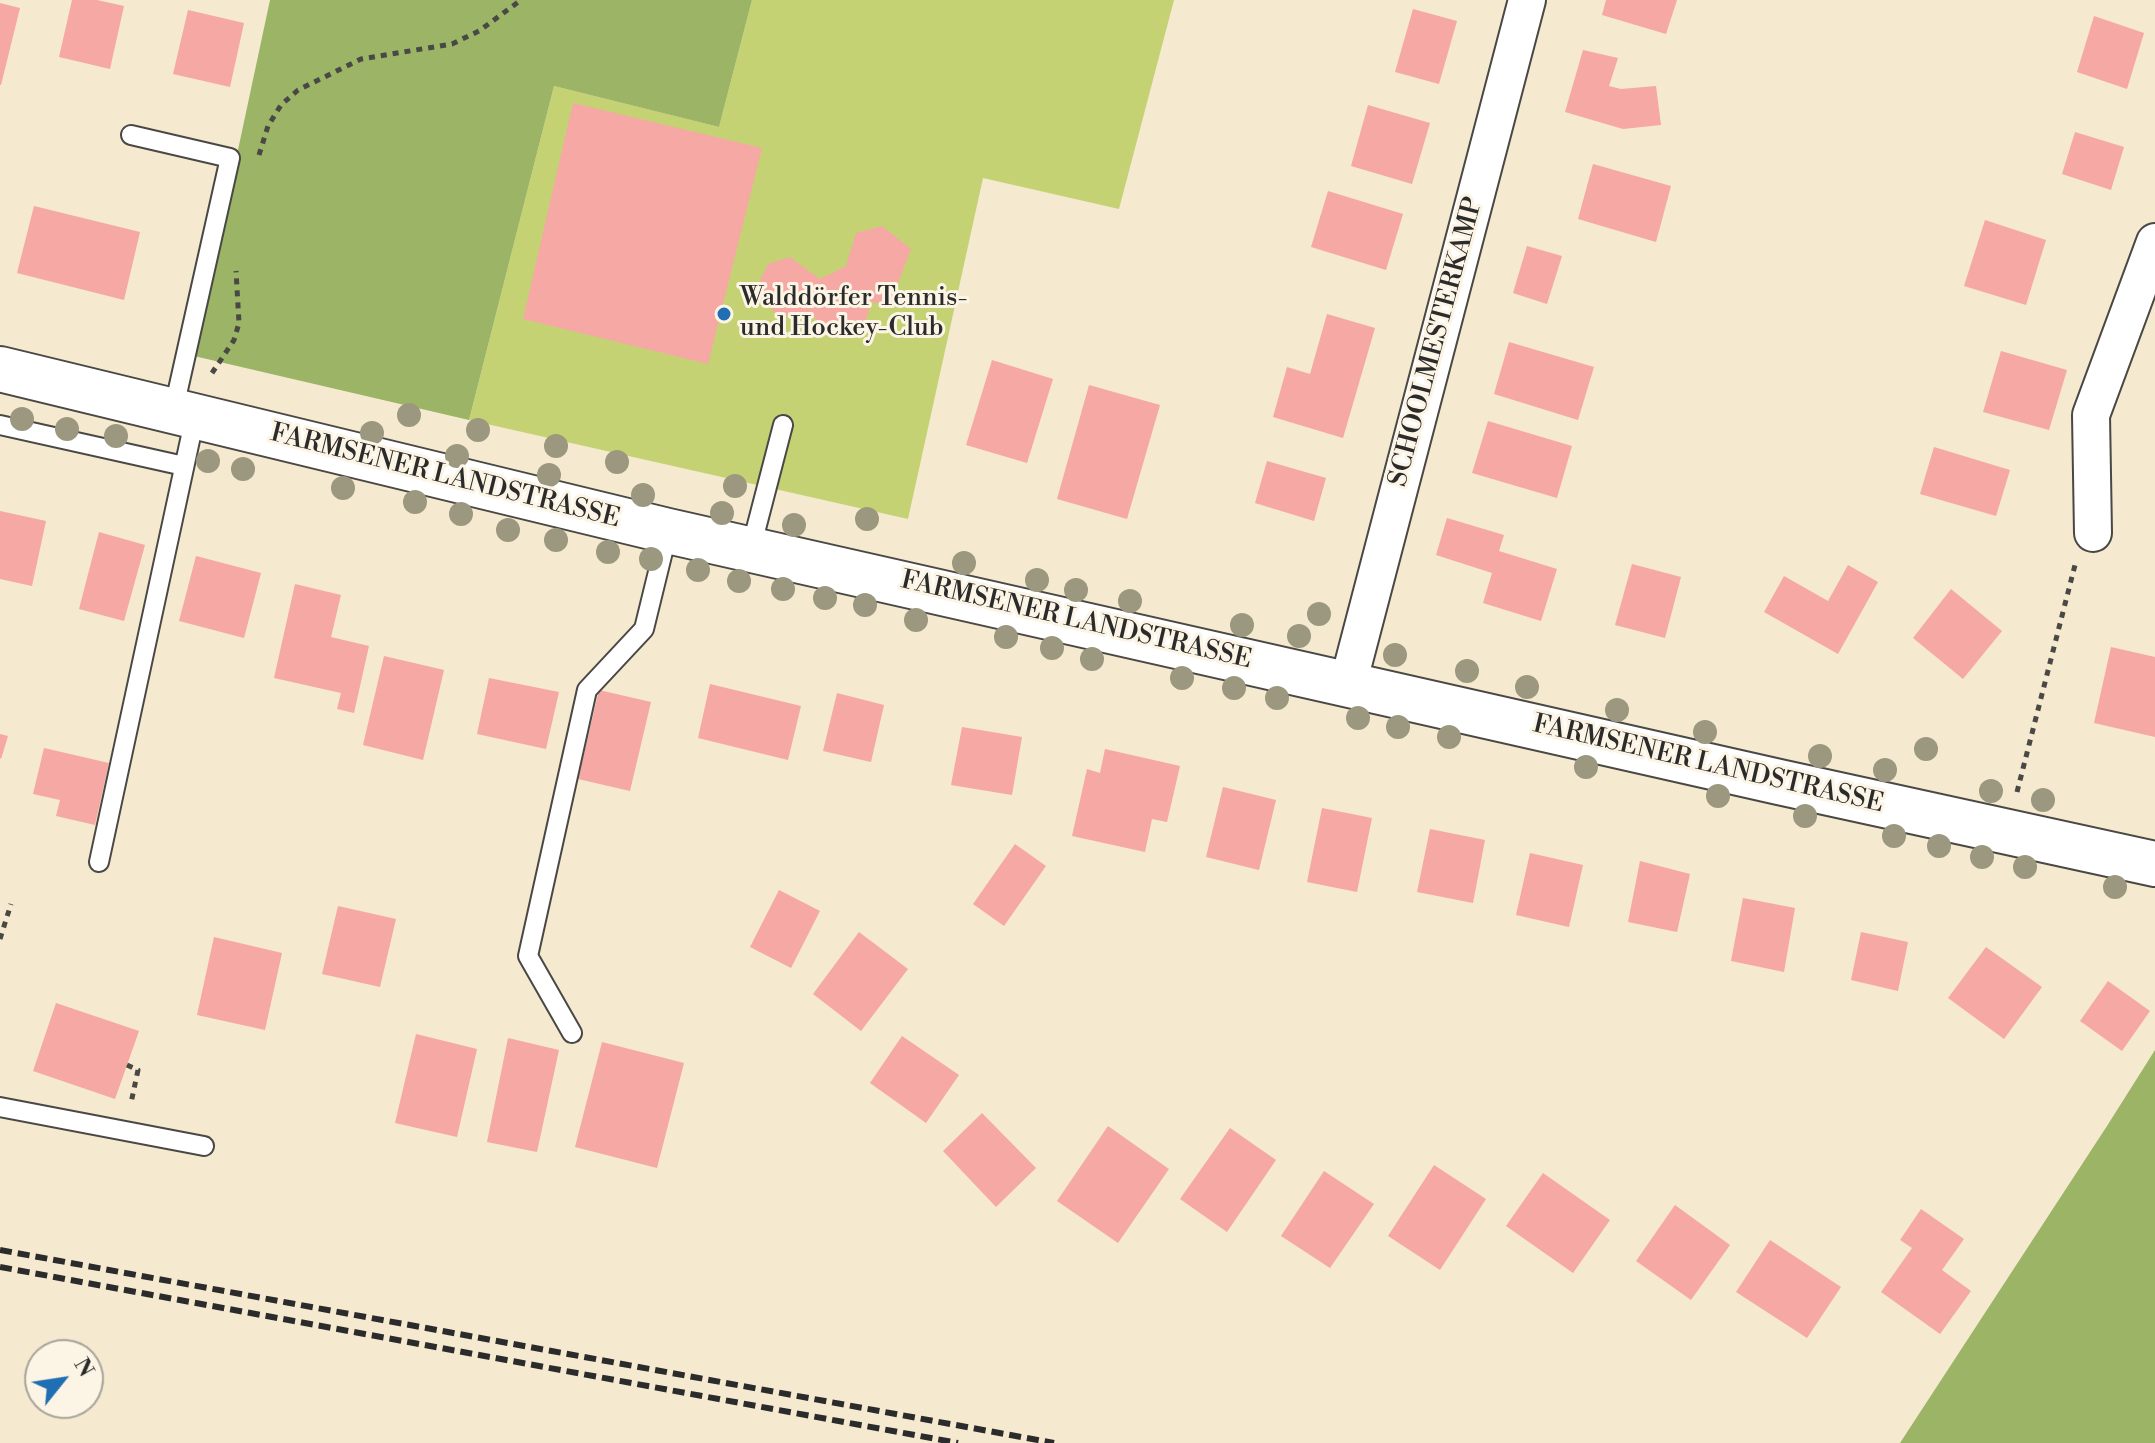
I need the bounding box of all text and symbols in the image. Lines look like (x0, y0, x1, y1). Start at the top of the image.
street label: SCHOOLMESTERKAMP (1383, 194, 1491, 490)
place label: Walddörfer Tennis- und Hockey-Club (740, 283, 968, 344)
marker: Walddörfer Tennis- und Hockey-Club (715, 305, 733, 323)
street label: FARMSENER LANDSTRASSE (267, 418, 623, 536)
street label: FARMSENER LANDSTRASSE (898, 565, 1254, 677)
street label: FARMSENER LANDSTRASSE (1530, 709, 1886, 821)
north arrow (24, 1339, 104, 1419)
text: N (67, 1353, 100, 1382)

